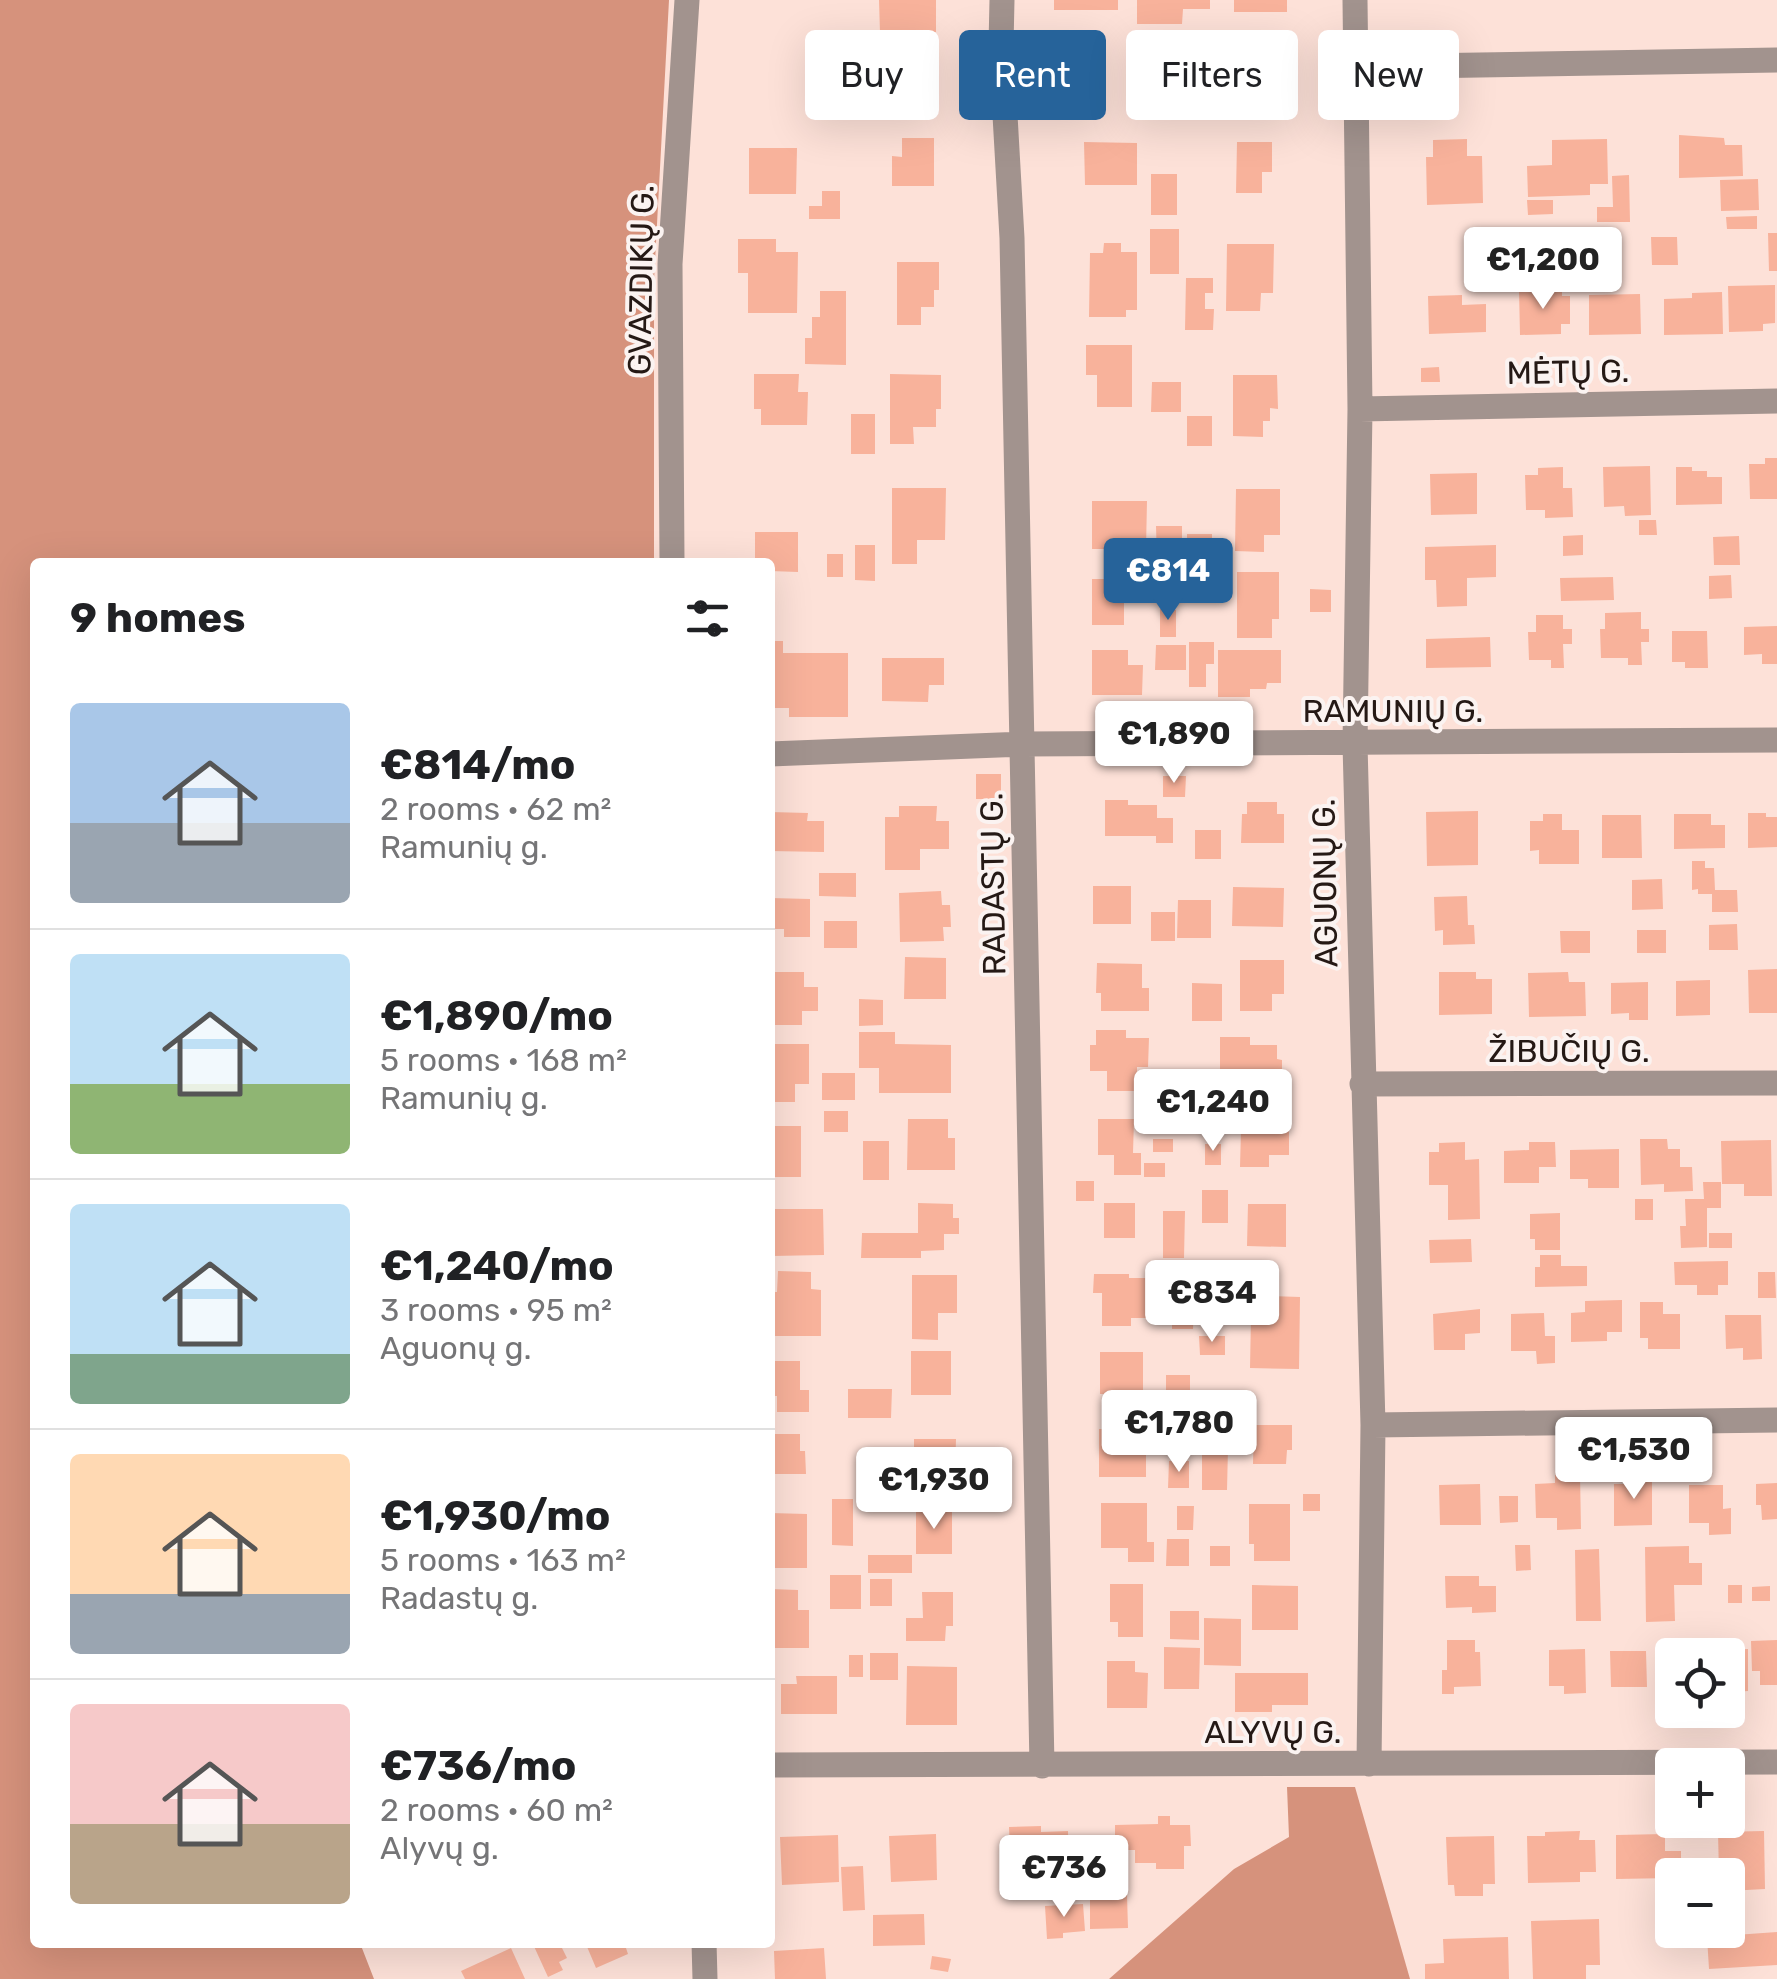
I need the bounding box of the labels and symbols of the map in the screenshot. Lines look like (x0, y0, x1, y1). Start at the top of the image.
street label: GVAZDIKŲ G. (620, 184, 662, 376)
pin: €1,200 (1462, 227, 1624, 312)
street label: MĖTŲ G. (1506, 352, 1630, 392)
pin: €814 (1109, 538, 1227, 623)
street label: RAMUNIŲ G. (1303, 692, 1483, 730)
pin: €1,890 (1093, 701, 1255, 786)
street label: RADASTŲ G. (972, 792, 1014, 976)
street label: AGUONŲ G. (1305, 798, 1345, 968)
street label: ŽIBUČIŲ G. (1488, 1032, 1650, 1070)
pin: €1,240 (1132, 1069, 1294, 1154)
pin: €834 (1153, 1260, 1271, 1345)
pin: €1,780 (1098, 1390, 1260, 1475)
pin: €1,530 (1553, 1417, 1715, 1502)
pin: €1,930 (853, 1447, 1015, 1532)
street label: ALYVŲ G. (1204, 1713, 1342, 1751)
pin: €736 (1005, 1835, 1123, 1920)

